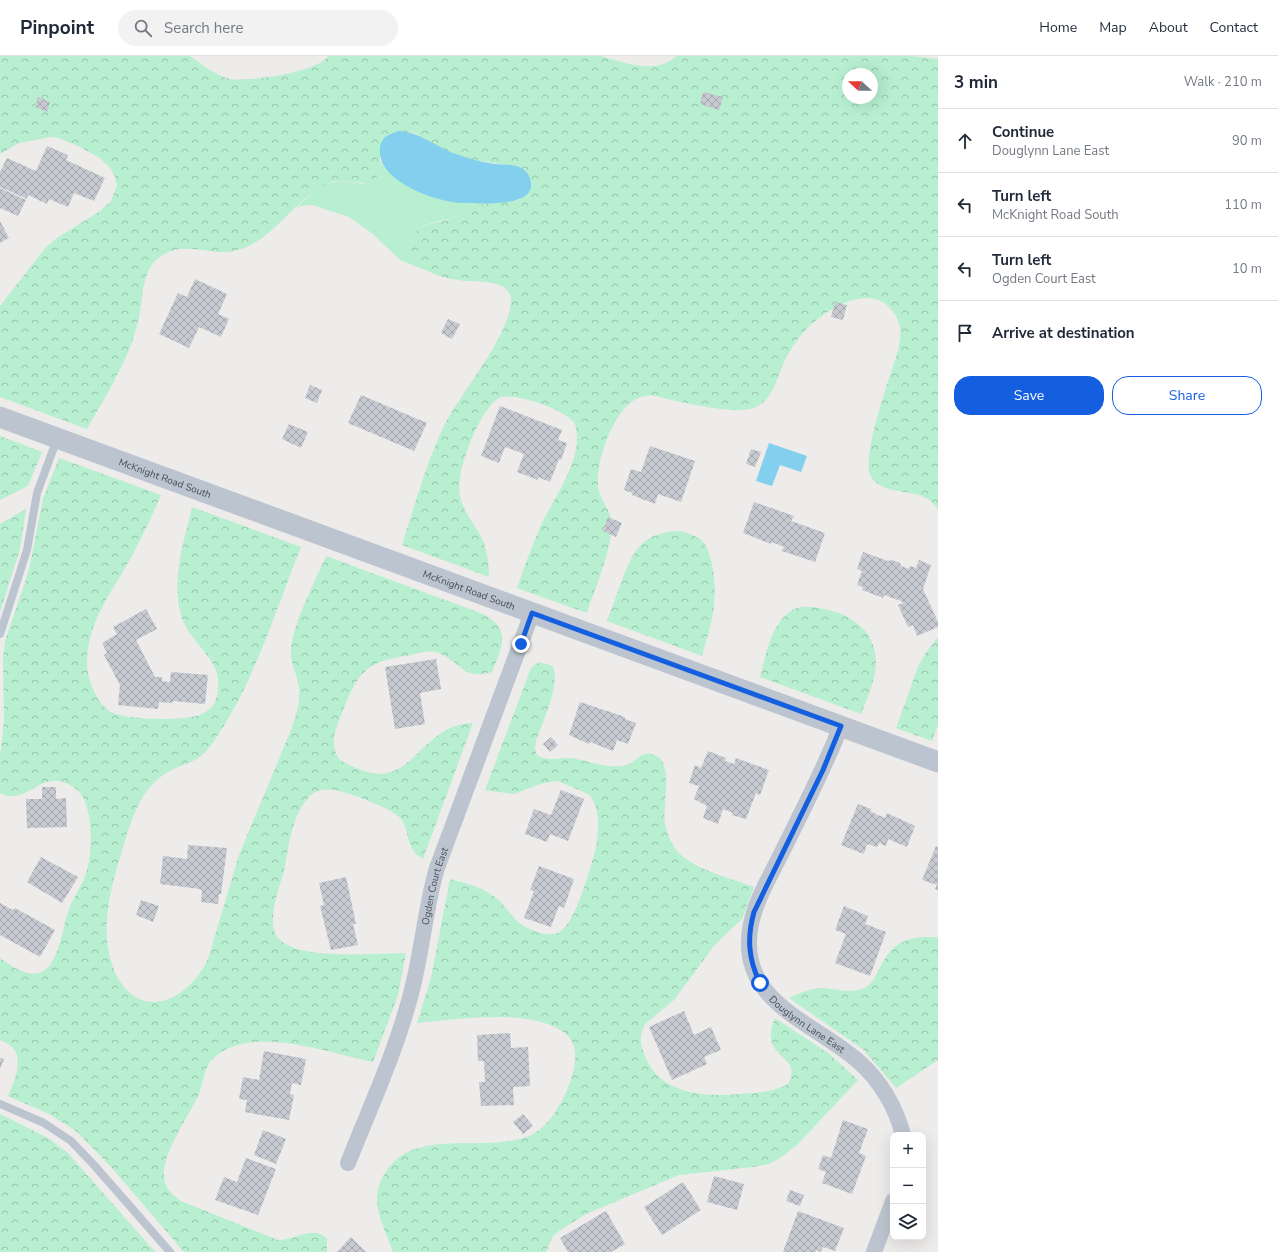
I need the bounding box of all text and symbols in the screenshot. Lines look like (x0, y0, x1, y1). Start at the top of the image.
search box (118, 10, 398, 46)
text: Pinpoint (20, 15, 94, 41)
icon: search (132, 17, 154, 39)
text: Search here (164, 18, 243, 38)
text: Home (1039, 18, 1077, 37)
text: Map (1099, 18, 1127, 37)
text: About (1149, 18, 1188, 37)
text: Contact (1210, 18, 1258, 37)
north arrow (842, 68, 878, 104)
text: 3 min (954, 71, 998, 94)
text: Walk · 210 m (1184, 73, 1262, 91)
text: Continue (992, 122, 1054, 142)
icon: ahead (954, 130, 976, 152)
text: 90 m (1232, 132, 1262, 150)
text: Douglynn Lane East (992, 142, 1109, 160)
text: Turn left (992, 186, 1051, 206)
icon: left (954, 194, 976, 216)
text: 110 m (1224, 196, 1262, 214)
text: McKnight Road South (992, 206, 1119, 224)
text: Turn left (992, 250, 1051, 270)
icon: left (954, 258, 976, 280)
text: 10 m (1232, 260, 1262, 278)
text: Ogden Court East (992, 270, 1096, 288)
icon: arrive (954, 322, 976, 344)
text: Arrive at destination (992, 323, 1135, 343)
button: Save (954, 376, 1104, 415)
button: Share (1112, 376, 1262, 415)
street label: McKnight Road South (117, 455, 213, 502)
street label: McKnight Road South (421, 567, 517, 614)
route end (512, 635, 530, 653)
street label: Ogden Court East (419, 845, 452, 926)
route start (751, 974, 769, 992)
street label: Douglynn Lane East (766, 993, 848, 1057)
map controls (890, 1132, 926, 1240)
button: + (890, 1132, 926, 1168)
button: − (890, 1168, 926, 1204)
button: layers (890, 1204, 926, 1240)

